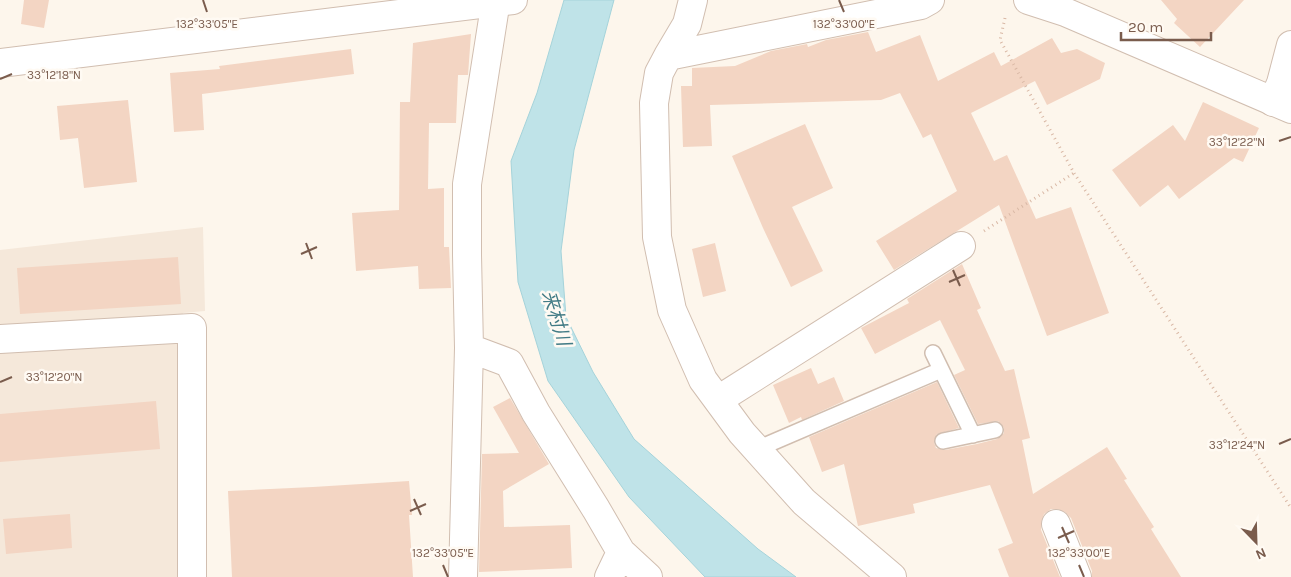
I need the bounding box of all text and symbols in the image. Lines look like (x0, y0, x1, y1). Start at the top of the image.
scale bar (1121, 10, 1211, 42)
text: 132°33'05"E (176, 17, 238, 31)
text: 132°33'00"E (813, 17, 875, 31)
text: 20 m (1128, 18, 1163, 36)
text: 33°12'18"N (27, 68, 81, 82)
text: 33°12'22"N (1209, 135, 1265, 149)
water label: 来村川 (537, 288, 575, 350)
text: 33°12'20"N (26, 370, 82, 384)
text: 33°12'24"N (1209, 438, 1265, 452)
north arrow (1231, 517, 1281, 567)
text: N (1253, 544, 1269, 563)
text: 132°33'05"E (412, 546, 474, 560)
text: 132°33'00"E (1048, 546, 1110, 560)

